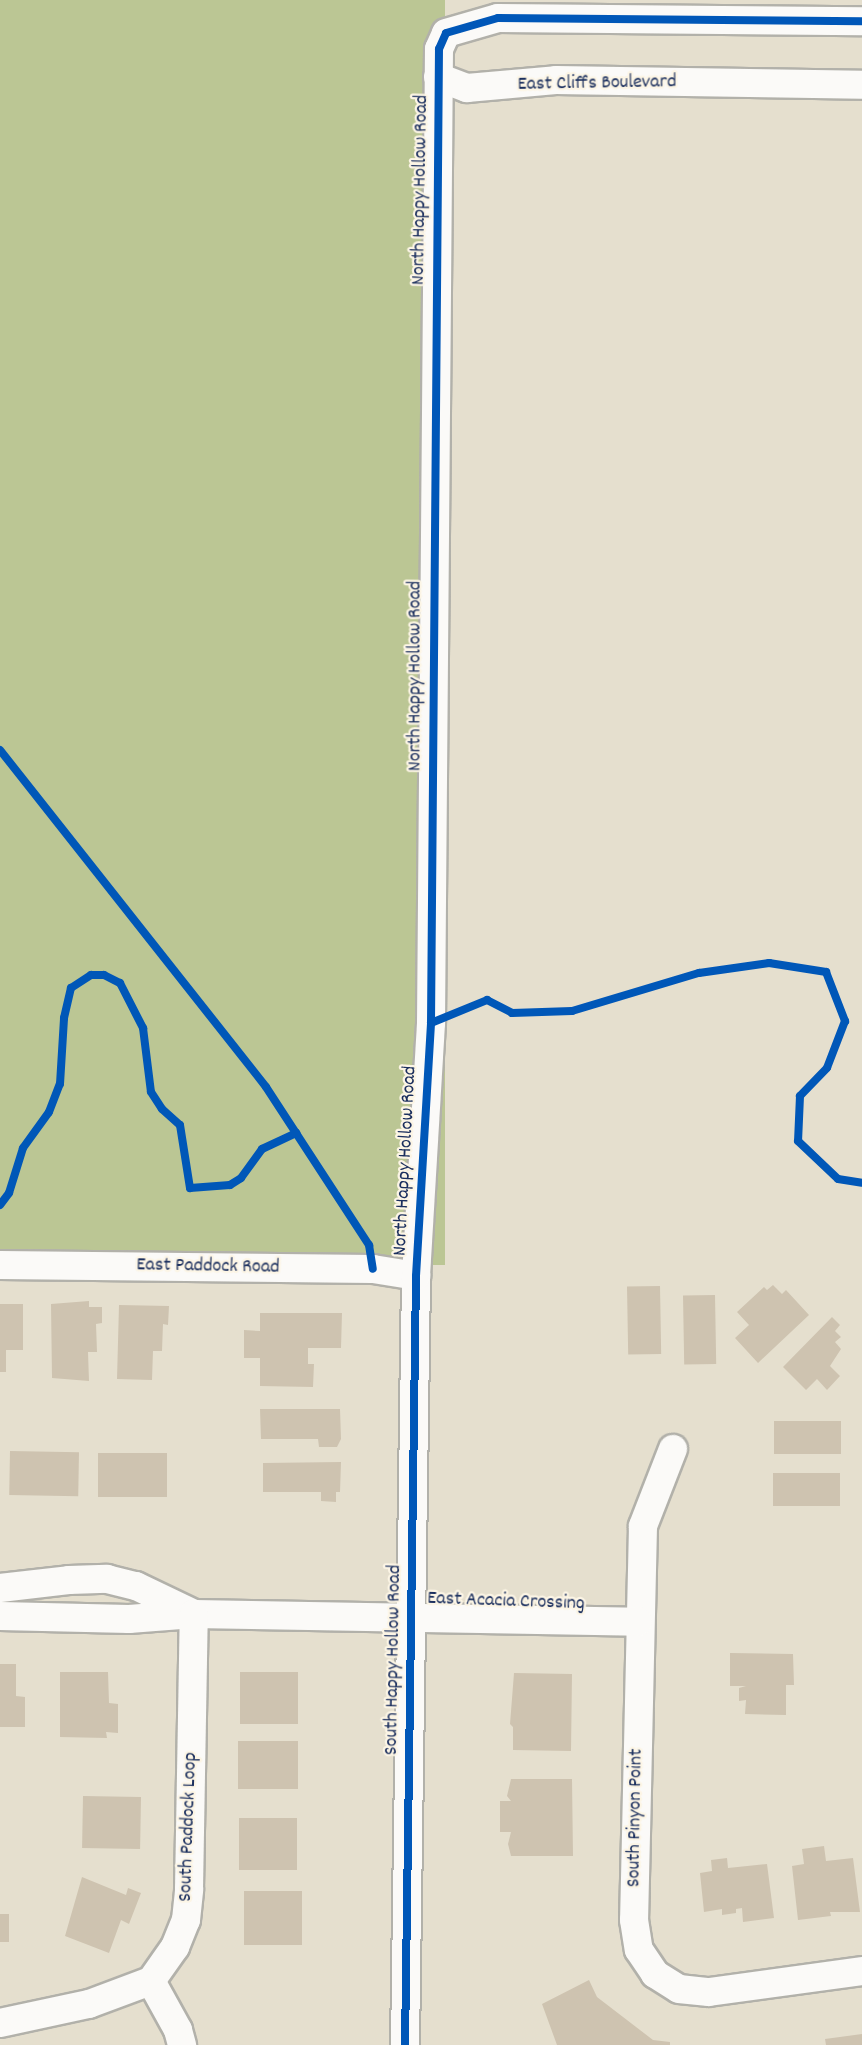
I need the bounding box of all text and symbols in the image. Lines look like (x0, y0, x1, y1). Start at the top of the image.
street label: East Cliffs Boulevard (517, 71, 677, 97)
street label: North Happy Hollow Road (407, 95, 435, 285)
street label: North Happy Hollow Road (404, 581, 428, 771)
street label: North Happy Hollow Road (389, 1065, 423, 1257)
street label: East Paddock Road (136, 1254, 280, 1280)
street label: South Happy Hollow Road (380, 1564, 408, 1756)
street label: East Acacia Crossing (427, 1587, 585, 1617)
street label: South Pinyon Point (623, 1749, 649, 1887)
street label: South Paddock Loop (174, 1752, 204, 1902)

